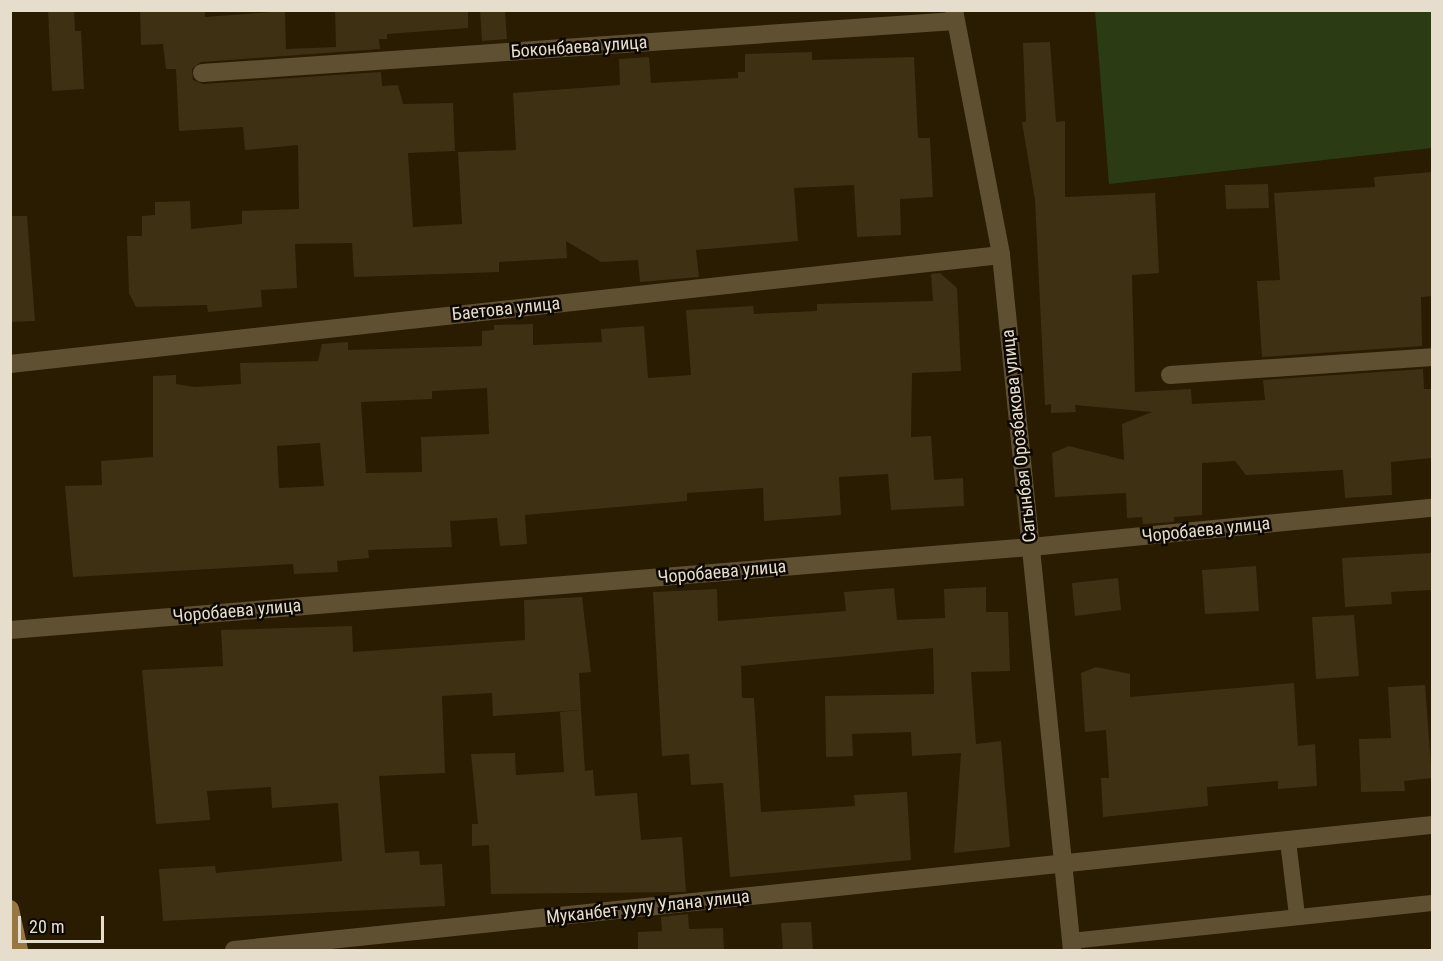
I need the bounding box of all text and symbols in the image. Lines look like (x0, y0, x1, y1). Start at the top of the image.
street label: Боконбаева улица (510, 31, 648, 63)
street label: Баетова улица (451, 293, 561, 325)
street label: Сагынбая Орозбакова улица (997, 328, 1041, 544)
street label: Чоробаева улица (1141, 513, 1271, 547)
street label: Чоробаева улица (657, 556, 787, 588)
street label: Чоробаева улица (172, 595, 302, 627)
street label: Муканбет уулу Улана улица (545, 886, 751, 928)
scale bar (21, 904, 106, 942)
text: 20 m (29, 916, 64, 937)

